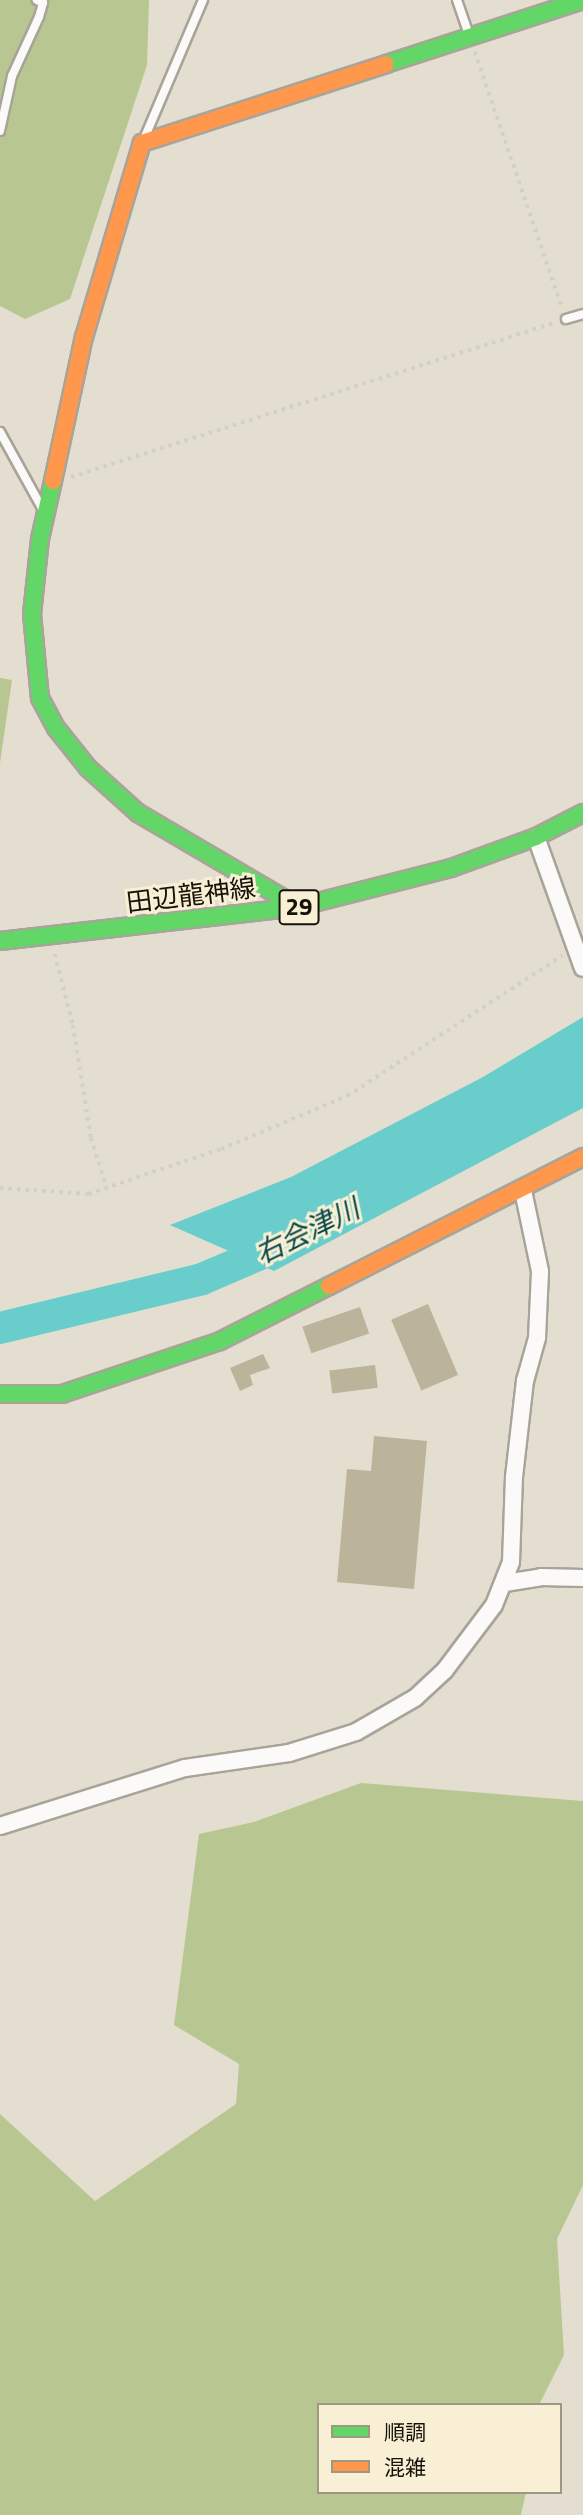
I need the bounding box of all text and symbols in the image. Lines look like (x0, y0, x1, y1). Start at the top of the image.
street label: 田辺龍神線 (125, 872, 257, 918)
road number: 29 (278, 887, 320, 928)
water label: 右会津川 (249, 1191, 365, 1271)
legend (317, 2403, 562, 2494)
text: 順調 (384, 2416, 426, 2448)
text: 混雑 (384, 2451, 426, 2483)

